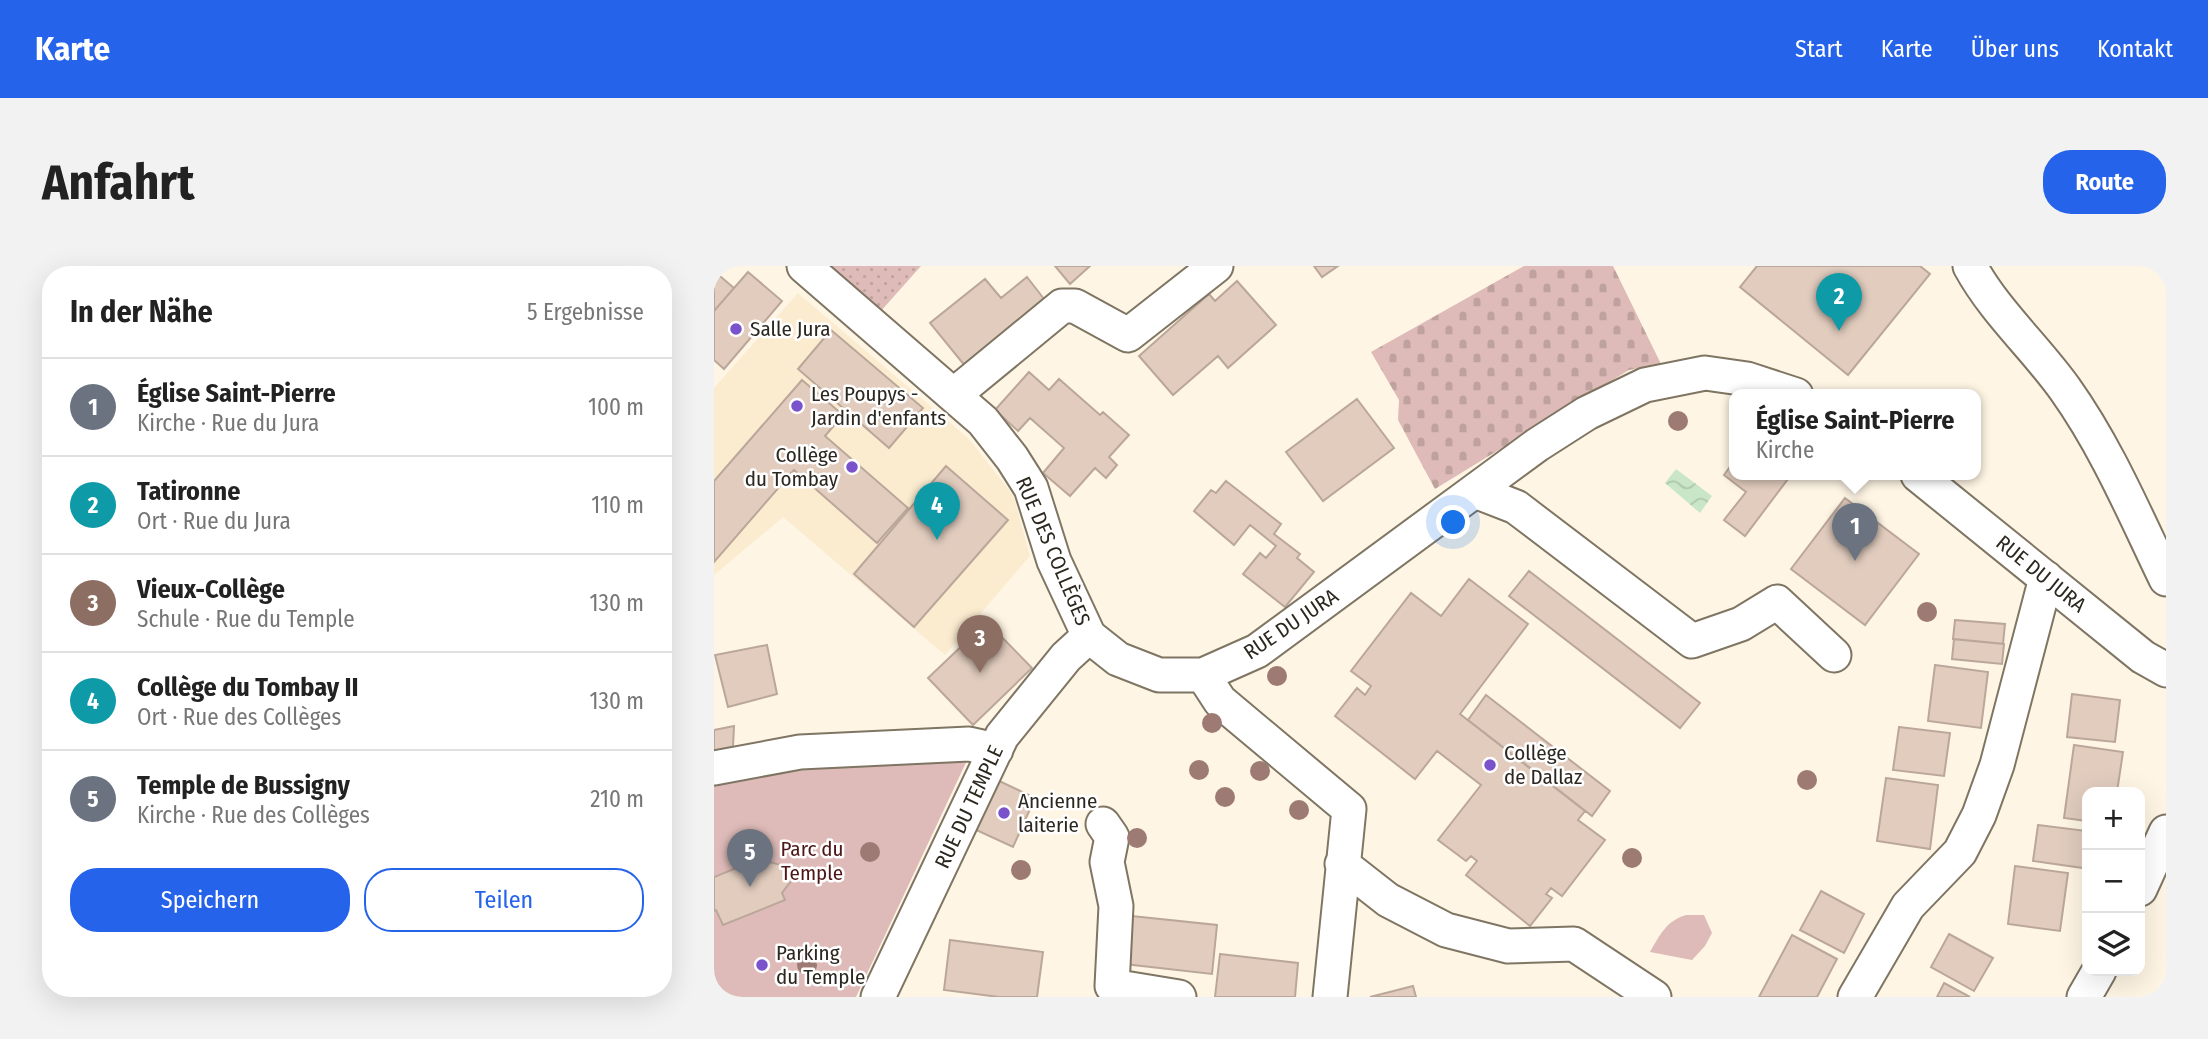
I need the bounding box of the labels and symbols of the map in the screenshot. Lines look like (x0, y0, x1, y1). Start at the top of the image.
pin: 2 (1816, 273, 1862, 331)
place label: Salle Jura (750, 316, 830, 342)
marker: Salle Jura (728, 321, 744, 337)
place label: Les Poupys - Jardin d'enfants (811, 381, 946, 431)
marker: Les Poupys - Jardin d'enfants (789, 398, 805, 414)
place label: Collège du Tombay (745, 442, 839, 492)
marker: Collège du Tombay (844, 459, 860, 475)
street label: RUE DES COLLÈGES (1010, 473, 1096, 629)
pin: 4 (914, 482, 960, 540)
pin: 1 (1832, 503, 1878, 561)
your location (1436, 505, 1470, 539)
street label: RUE DU JURA (1991, 530, 2091, 618)
street label: RUE DU JURA (1239, 583, 1343, 665)
pin: 3 (957, 615, 1003, 673)
place label: Collège de Dallaz (1504, 740, 1582, 790)
street label: RUE DU TEMPLE (929, 741, 1009, 873)
marker: Collège de Dallaz (1482, 757, 1498, 773)
place label: Ancienne laiterie (1018, 788, 1097, 838)
marker: Ancienne laiterie (996, 805, 1012, 821)
pin: 5 (727, 829, 773, 887)
park label: Parc du Temple (780, 836, 844, 886)
place label: Parking du Temple (776, 940, 865, 990)
marker: Parking du Temple (754, 957, 770, 973)

